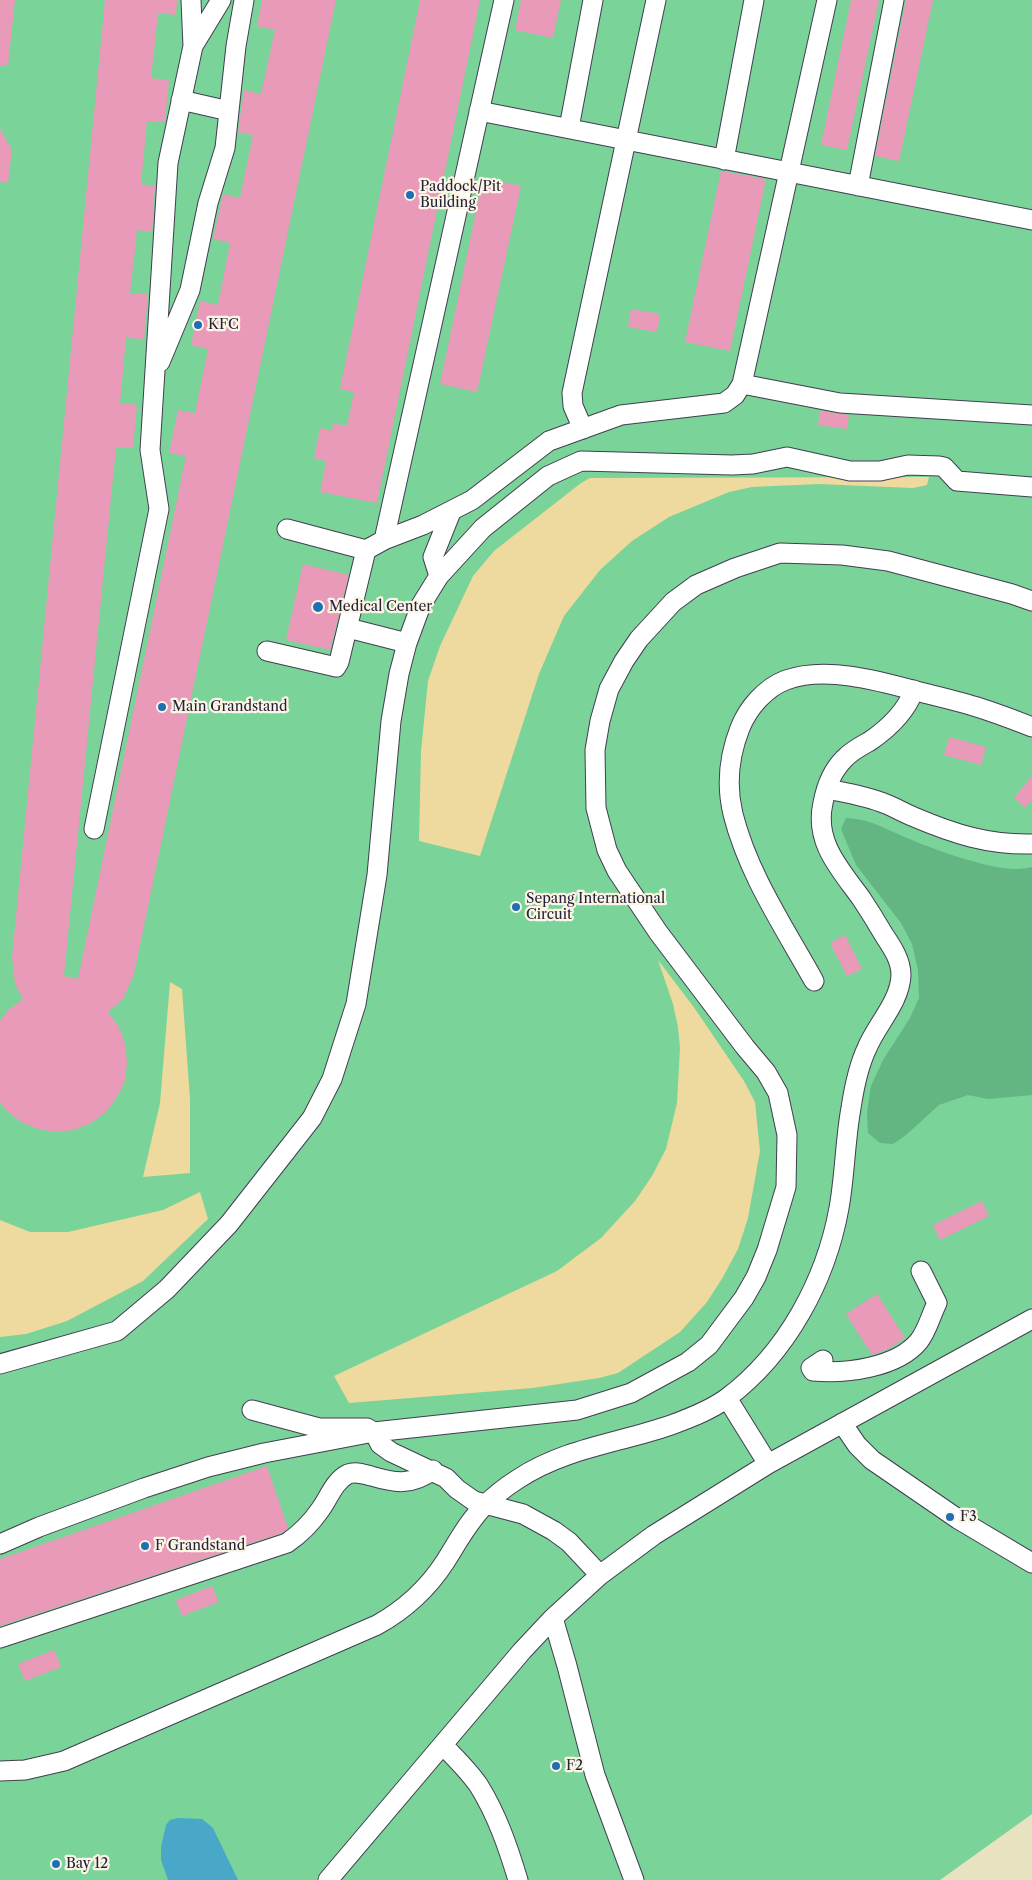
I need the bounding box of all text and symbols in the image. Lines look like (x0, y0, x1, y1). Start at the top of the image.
place label: Paddock/Pit Building (420, 179, 501, 212)
marker: Paddock/Pit Building (404, 189, 416, 201)
place label: KFC (208, 317, 239, 333)
marker: KFC (192, 319, 204, 331)
place label: Medical Center (329, 599, 432, 615)
marker: Medical Center (311, 600, 325, 614)
place label: Main Grandstand (172, 699, 288, 715)
marker: Main Grandstand (156, 701, 168, 713)
place label: Sepang International Circuit (526, 891, 665, 924)
marker: Sepang International Circuit (510, 901, 522, 913)
place label: F3 (960, 1509, 977, 1525)
marker: F3 (944, 1511, 956, 1523)
place label: F Grandstand (155, 1538, 245, 1554)
marker: F Grandstand (139, 1540, 151, 1552)
place label: F2 (566, 1758, 583, 1774)
marker: F2 (550, 1760, 562, 1772)
place label: Bay 12 (66, 1856, 108, 1872)
marker: Bay 12 (50, 1858, 62, 1870)

